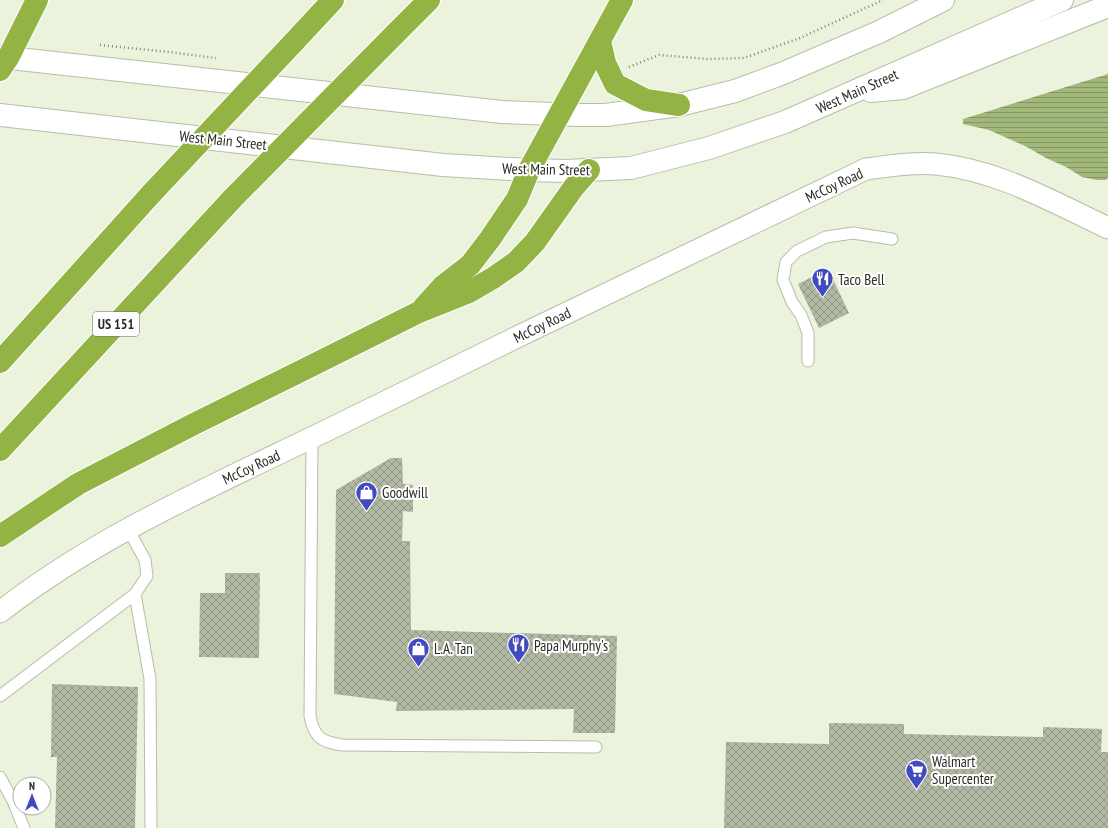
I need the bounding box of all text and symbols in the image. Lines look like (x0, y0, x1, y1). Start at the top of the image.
street label: West Main Street (813, 64, 901, 118)
street label: West Main Street (178, 126, 268, 154)
street label: West Main Street (502, 159, 590, 179)
street label: McCoy Road (802, 163, 866, 207)
restaurant icon: Taco Bell (810, 266, 836, 299)
place label: Taco Bell (838, 270, 885, 289)
street label: McCoy Road (510, 303, 574, 347)
road number: US 151 (93, 312, 139, 336)
street label: McCoy Road (219, 445, 283, 489)
shop icon: Goodwill (353, 479, 379, 512)
place label: Goodwill (382, 483, 428, 502)
restaurant icon: Papa Murphy's (506, 632, 532, 665)
shop icon: L.A. Tan (405, 635, 431, 668)
place label: Papa Murphy's (534, 636, 608, 655)
place label: L.A. Tan (434, 639, 473, 658)
place label: Walmart Supercenter (932, 752, 995, 788)
supermarket icon: Walmart Supercenter (903, 757, 929, 790)
north arrow (12, 776, 52, 816)
text: N (29, 779, 35, 793)

